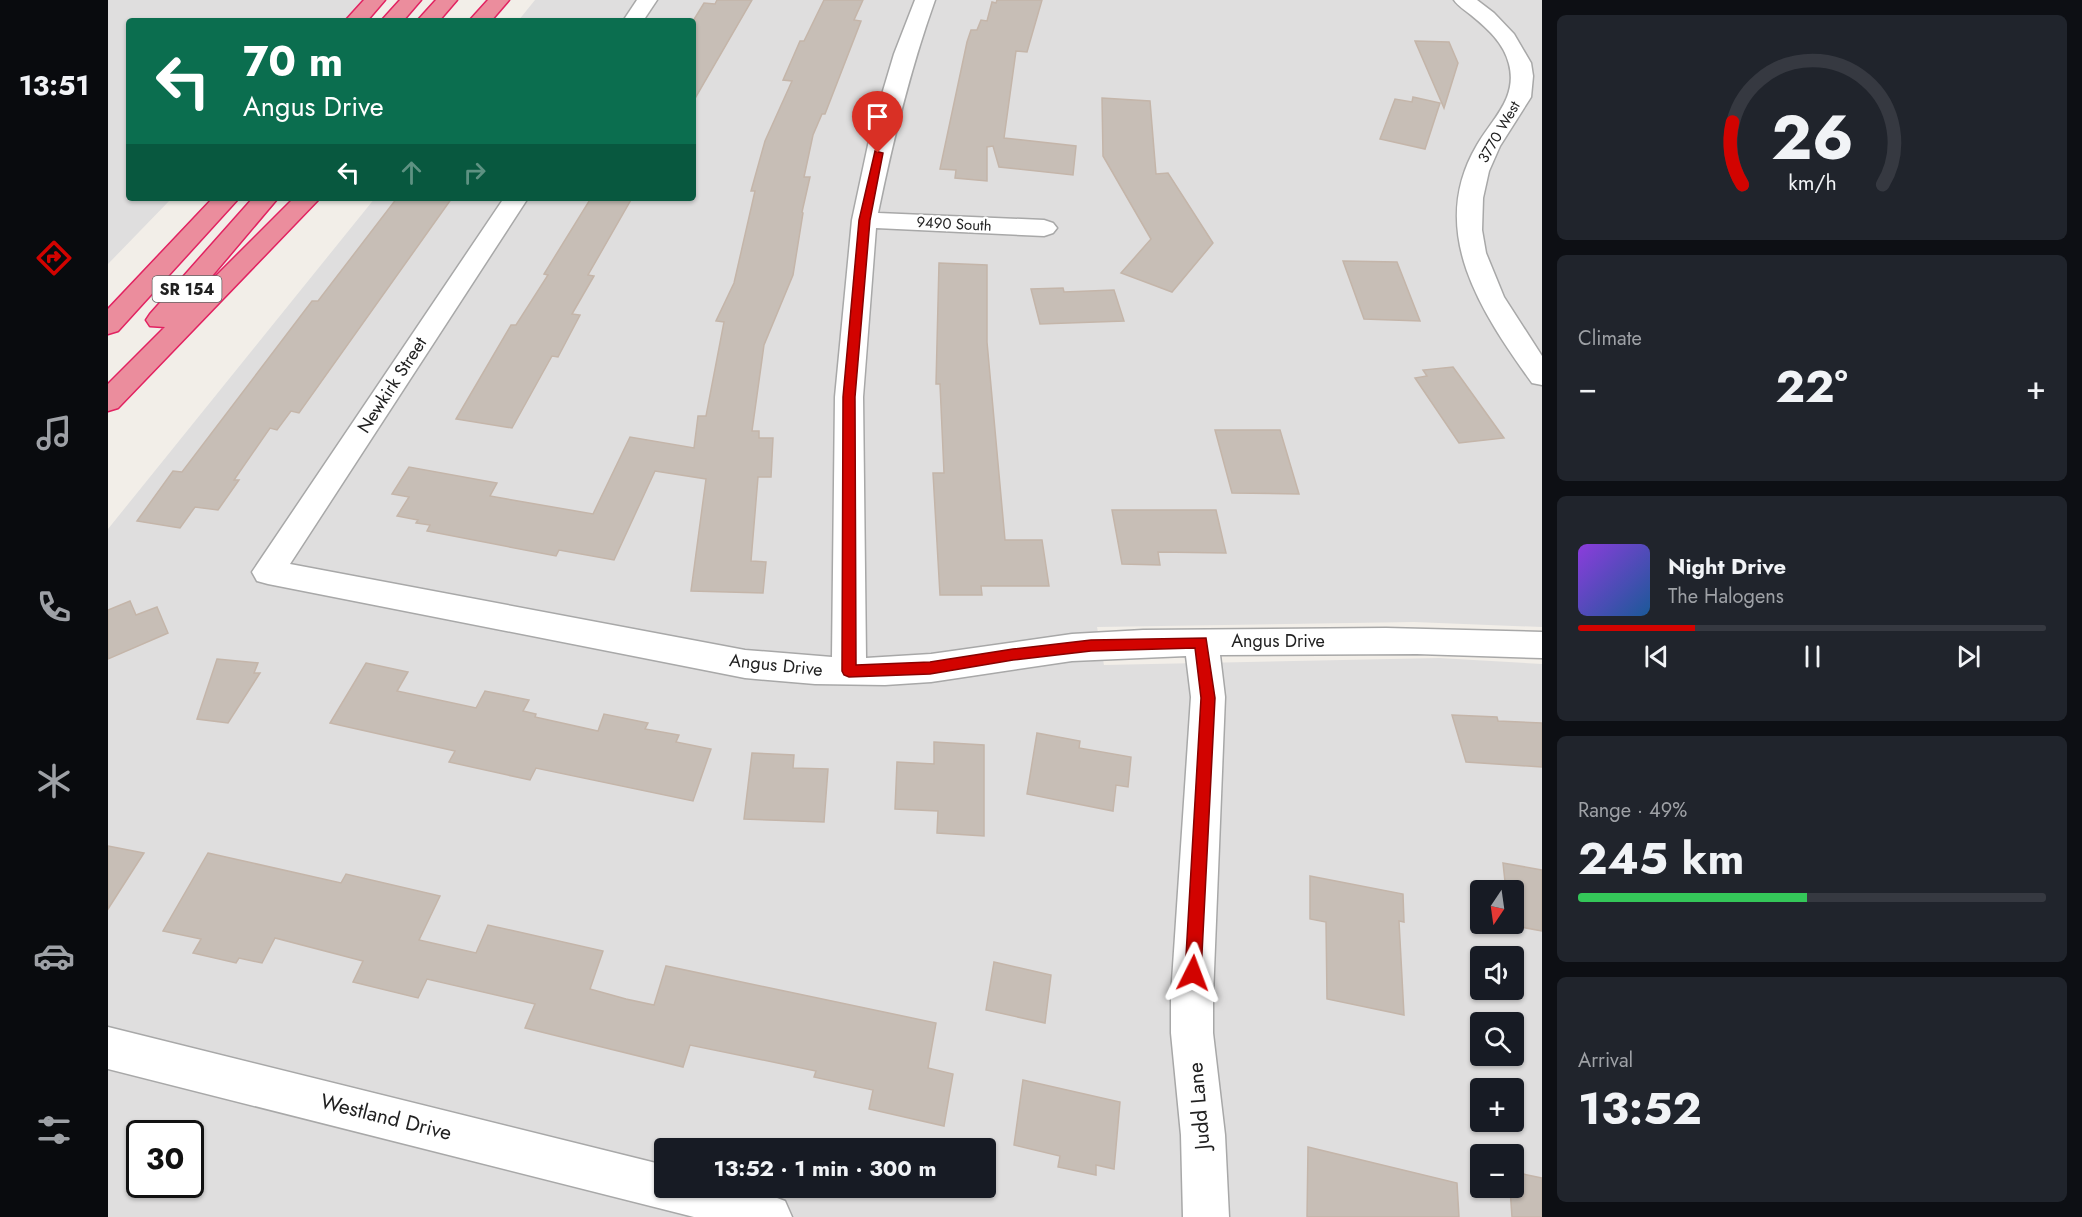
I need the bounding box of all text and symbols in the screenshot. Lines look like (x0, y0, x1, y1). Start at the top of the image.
text: 70 m (243, 31, 343, 92)
icon: left (144, 42, 222, 120)
text: 13:51 (19, 66, 89, 105)
text: Angus Drive (243, 87, 384, 126)
pin (852, 91, 903, 153)
text: 26 (1771, 92, 1853, 182)
street label: 3770 West (1472, 97, 1526, 167)
icon: arrive (861, 100, 894, 133)
icon: left (332, 156, 365, 189)
icon: ahead (395, 156, 428, 189)
icon: right (458, 156, 491, 189)
text: km/h (1788, 167, 1836, 198)
street label: 9490 South (916, 211, 992, 237)
icon: directions (33, 237, 75, 279)
road number: SR 154 (152, 276, 221, 302)
text: Climate (1578, 324, 1642, 353)
street label: Newkirk Street (351, 331, 433, 438)
text: 22° (1775, 354, 1848, 419)
text: − (1578, 364, 1597, 411)
text: + (2026, 364, 2046, 411)
icon: music (33, 412, 75, 454)
text: Night Drive (1668, 550, 1786, 582)
text: The Halogens (1668, 582, 1784, 611)
icon: phone (33, 586, 75, 628)
street label: Angus Drive (1231, 628, 1325, 654)
icon: previous (1640, 640, 1673, 673)
icon: pause (1796, 640, 1829, 673)
icon: next (1952, 640, 1985, 673)
street label: Angus Drive (728, 647, 824, 683)
icon: climate (33, 760, 75, 802)
text: Range · 49% (1578, 796, 1687, 825)
text: 245 km (1578, 826, 1744, 891)
north arrow (1470, 880, 1524, 934)
map controls (1470, 880, 1524, 1198)
icon: car (33, 935, 75, 977)
position arrow (1161, 941, 1225, 1005)
button: sound (1470, 946, 1524, 1000)
button: search (1470, 1012, 1524, 1066)
text: Arrival (1578, 1046, 1633, 1075)
street label: Judd Lane (1180, 1061, 1218, 1154)
text: 13:52 (1578, 1076, 1702, 1141)
button: + (1470, 1078, 1524, 1132)
street label: Westland Drive (317, 1086, 455, 1148)
icon: filters (33, 1109, 75, 1151)
speed limit sign: 30 (126, 1120, 204, 1198)
button: − (1470, 1144, 1524, 1198)
text: 13:52 · 1 min · 300 m (713, 1152, 937, 1184)

